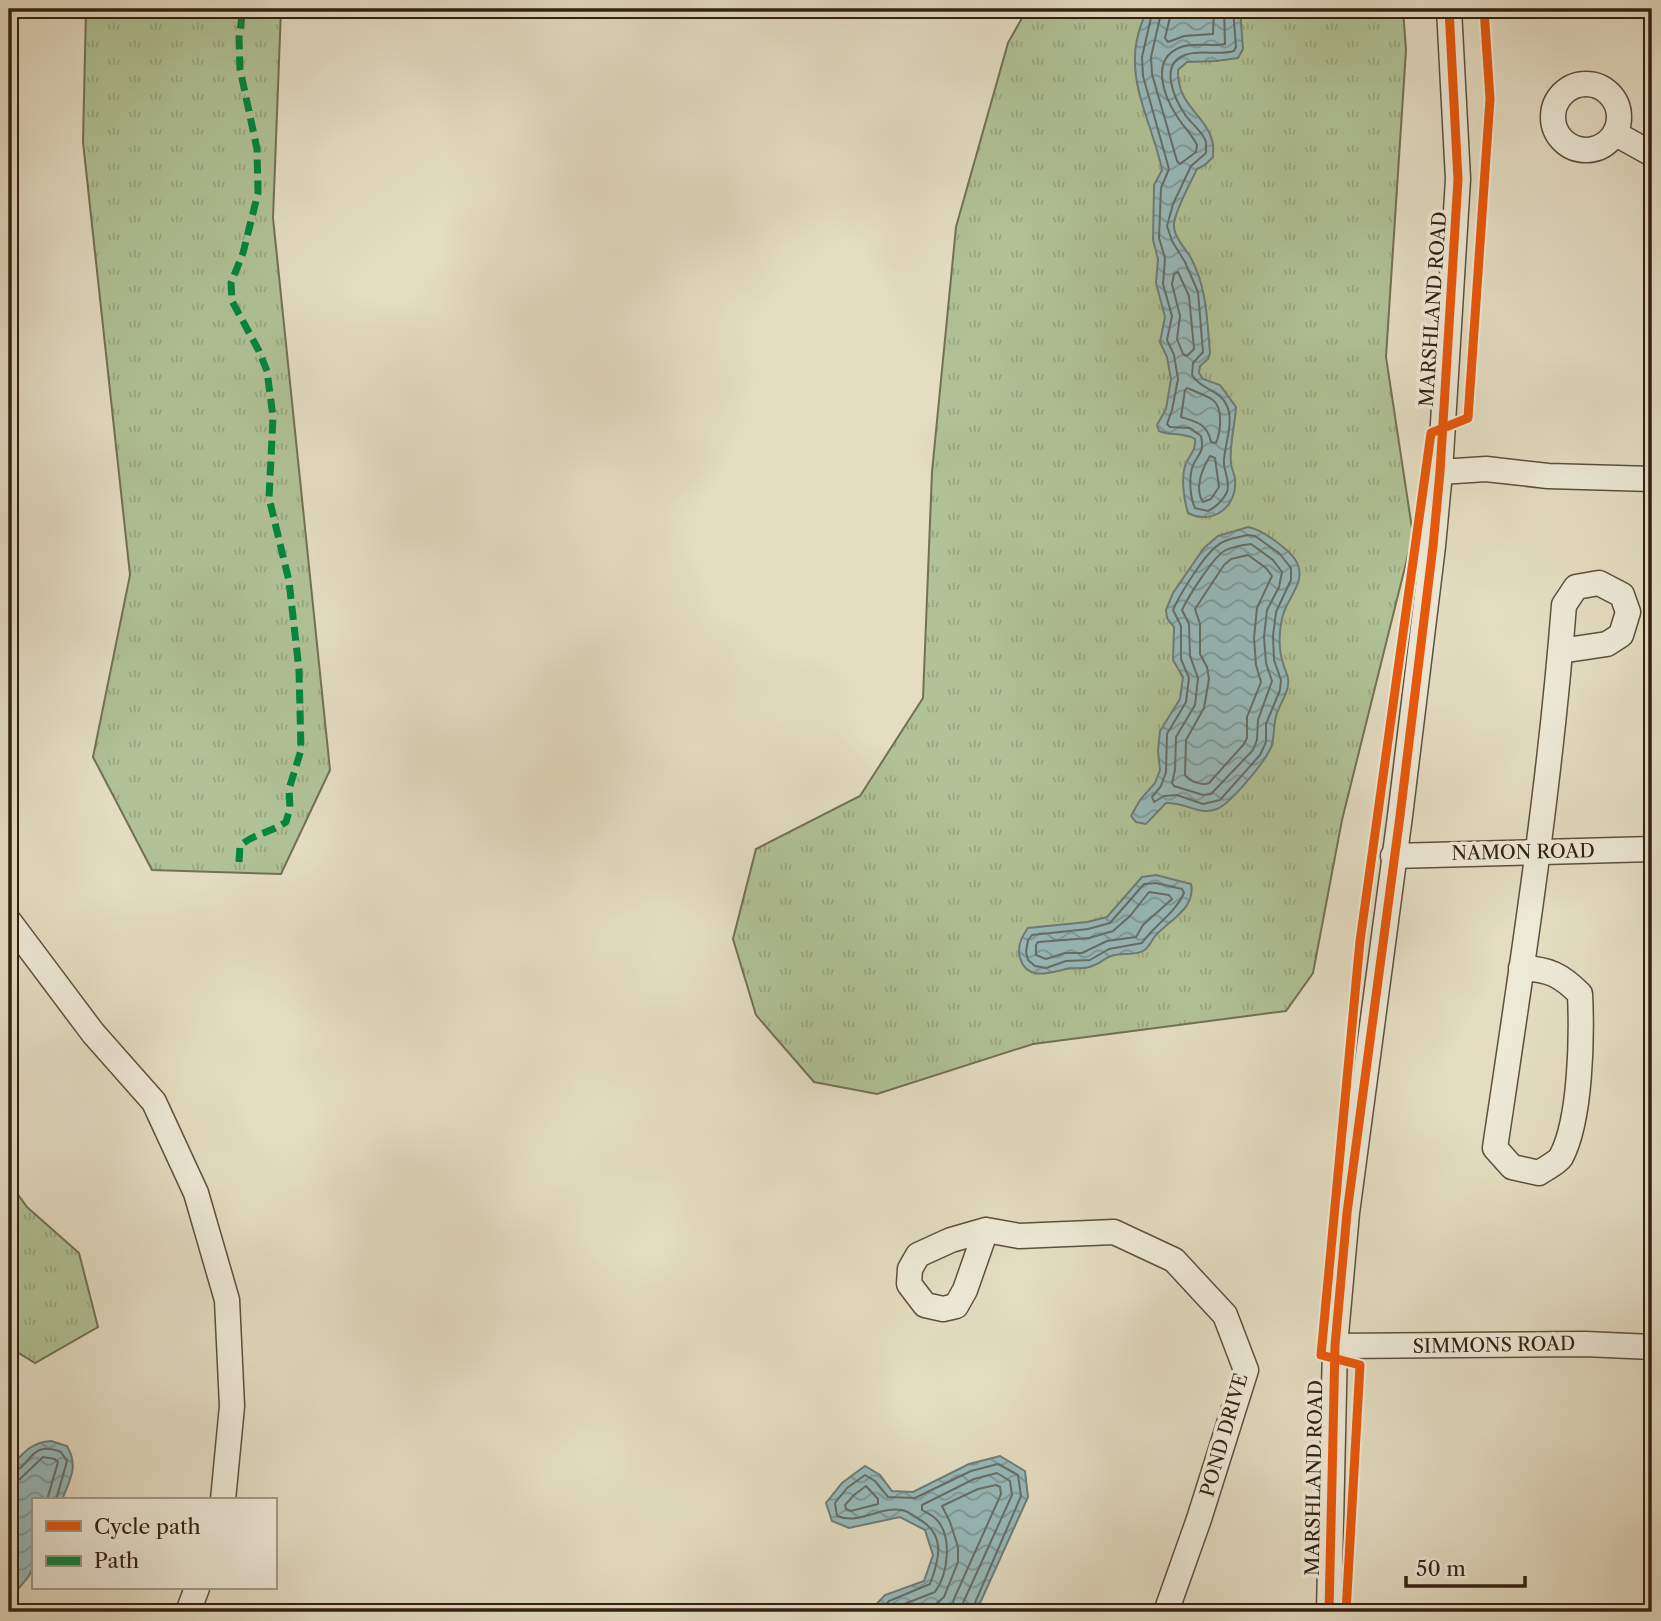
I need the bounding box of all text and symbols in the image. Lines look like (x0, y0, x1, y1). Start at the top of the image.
street label: MARSHLAND ROAD (1415, 211, 1451, 407)
street label: NAMON ROAD (1451, 839, 1595, 865)
street label: SIMMONS ROAD (1412, 1332, 1576, 1358)
street label: POND DRIVE (1195, 1371, 1253, 1499)
street label: MARSHLAND ROAD (1301, 1380, 1327, 1576)
legend (32, 1498, 276, 1590)
text: Cycle path (94, 1514, 201, 1539)
scale bar (1406, 1544, 1524, 1588)
text: Path (94, 1548, 139, 1573)
text: 50 m (1416, 1556, 1466, 1581)

